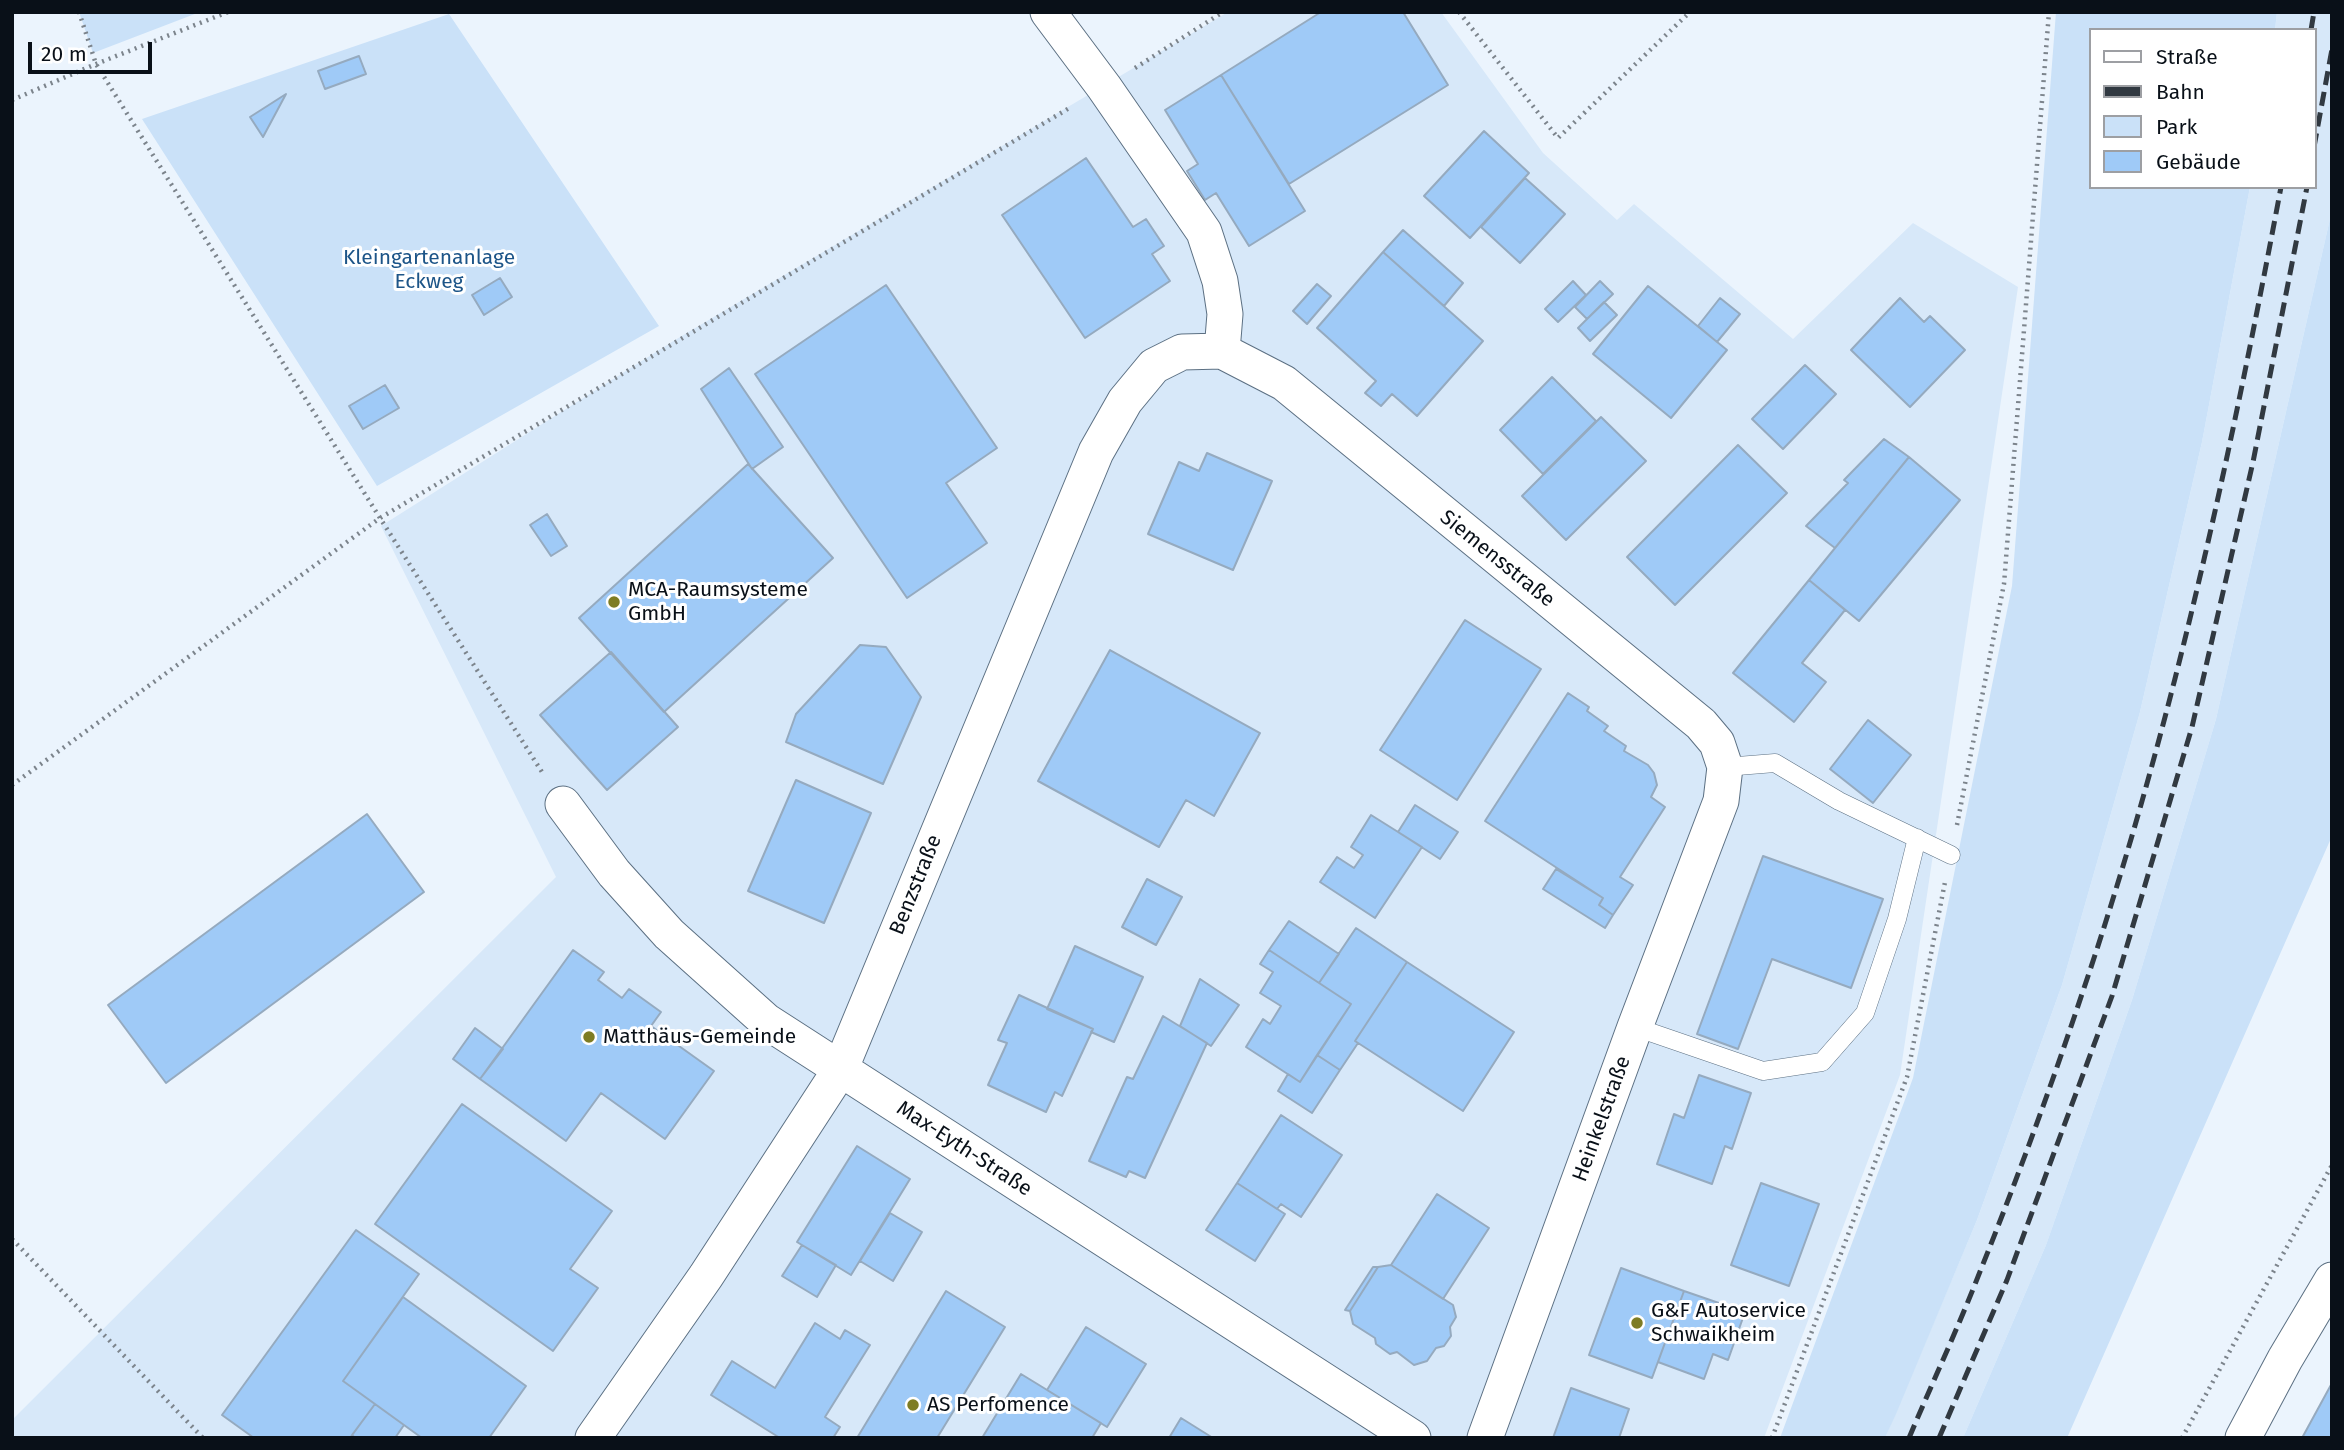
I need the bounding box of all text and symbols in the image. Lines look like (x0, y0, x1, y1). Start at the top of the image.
scale bar (32, 28, 156, 72)
legend (2088, 28, 2316, 189)
text: 20 m (41, 41, 87, 67)
text: Straße (2156, 44, 2218, 70)
text: Bahn (2156, 79, 2205, 105)
text: Park (2156, 114, 2197, 140)
text: Gebäude (2156, 149, 2241, 175)
park label: Kleingartenanlage Eckweg (343, 245, 515, 295)
street label: Siemensstraße (1435, 505, 1559, 613)
place label: MCA-Raumsysteme GmbH (628, 577, 808, 627)
marker: MCA-Raumsysteme GmbH (606, 594, 622, 610)
street label: Benzstraße (885, 831, 947, 939)
place label: Matthäus-Gemeinde (603, 1024, 796, 1050)
marker: Matthäus-Gemeinde (581, 1029, 597, 1045)
street label: Heinkelstraße (1568, 1053, 1636, 1185)
street label: Max-Eyth-Straße (892, 1096, 1036, 1202)
place label: G&F Autoservice Schwaikheim (1651, 1298, 1806, 1348)
marker: G&F Autoservice Schwaikheim (1629, 1315, 1645, 1331)
place label: AS Perfomence (927, 1392, 1069, 1418)
marker: AS Perfomence (905, 1397, 921, 1413)

